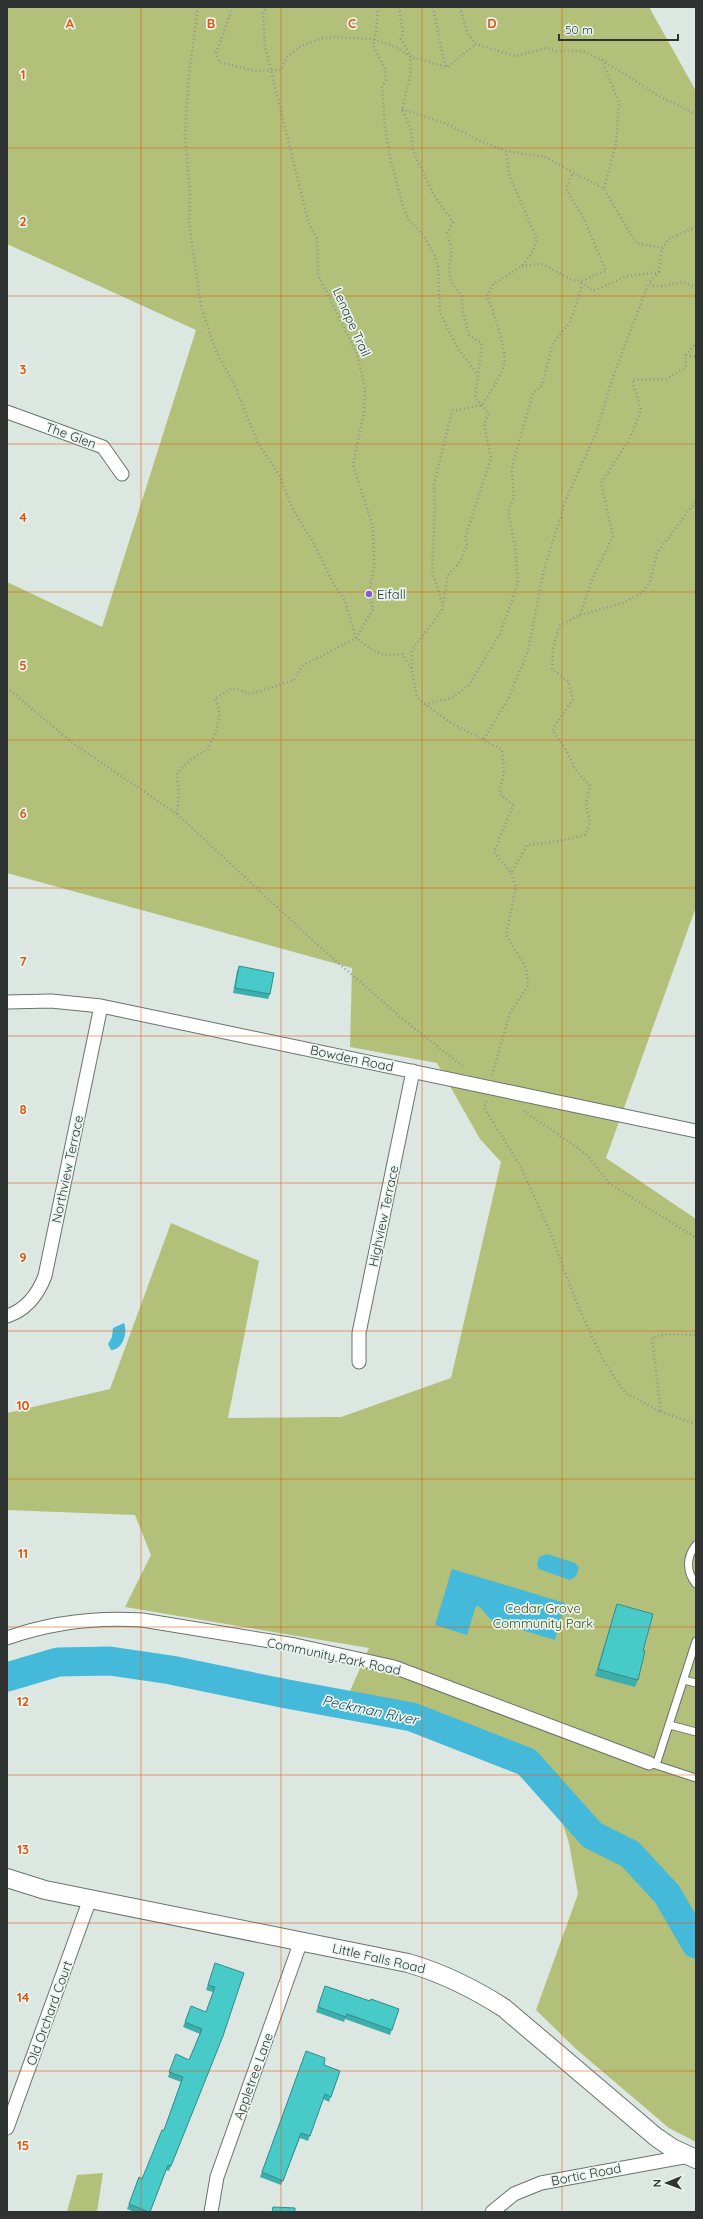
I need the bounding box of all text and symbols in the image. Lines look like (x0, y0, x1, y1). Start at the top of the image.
text: A (66, 15, 75, 31)
text: B (207, 15, 215, 31)
text: C (348, 15, 356, 31)
text: D (487, 15, 497, 31)
scale bar (559, 16, 678, 42)
text: 50 m (565, 22, 593, 37)
text: 1 (20, 66, 26, 82)
text: 2 (19, 213, 27, 229)
street label: Lenape Trail (330, 285, 374, 359)
text: 3 (20, 361, 27, 377)
street label: The Glen (43, 418, 99, 452)
text: 4 (19, 509, 27, 525)
place label: Eifall (377, 586, 406, 602)
marker: Eifall (364, 589, 374, 599)
text: 5 (19, 657, 27, 673)
text: 6 (19, 805, 27, 821)
text: 7 (19, 953, 27, 969)
street label: Bowden Road (309, 1041, 395, 1075)
text: 8 (19, 1101, 27, 1117)
street label: Northview Terrace (48, 1114, 86, 1224)
street label: Highview Terrace (364, 1164, 402, 1268)
text: 9 (19, 1249, 27, 1265)
text: 10 (16, 1397, 30, 1413)
text: 11 (18, 1545, 28, 1561)
park label: Cedar Grove Community Park (493, 1600, 593, 1631)
street label: Community Park Road (266, 1634, 402, 1678)
water label: Peckman River (321, 1691, 421, 1729)
text: 12 (17, 1693, 29, 1709)
text: 13 (17, 1841, 29, 1857)
street label: Little Falls Road (331, 1940, 427, 1976)
street label: Old Orchard Court (23, 1958, 75, 2068)
text: 14 (17, 1989, 30, 2005)
street label: Appletree Lane (230, 2030, 276, 2122)
text: 15 (17, 2137, 29, 2153)
street label: Bortic Road (550, 2159, 622, 2189)
north arrow (647, 2163, 687, 2203)
text: N (650, 2179, 664, 2187)

